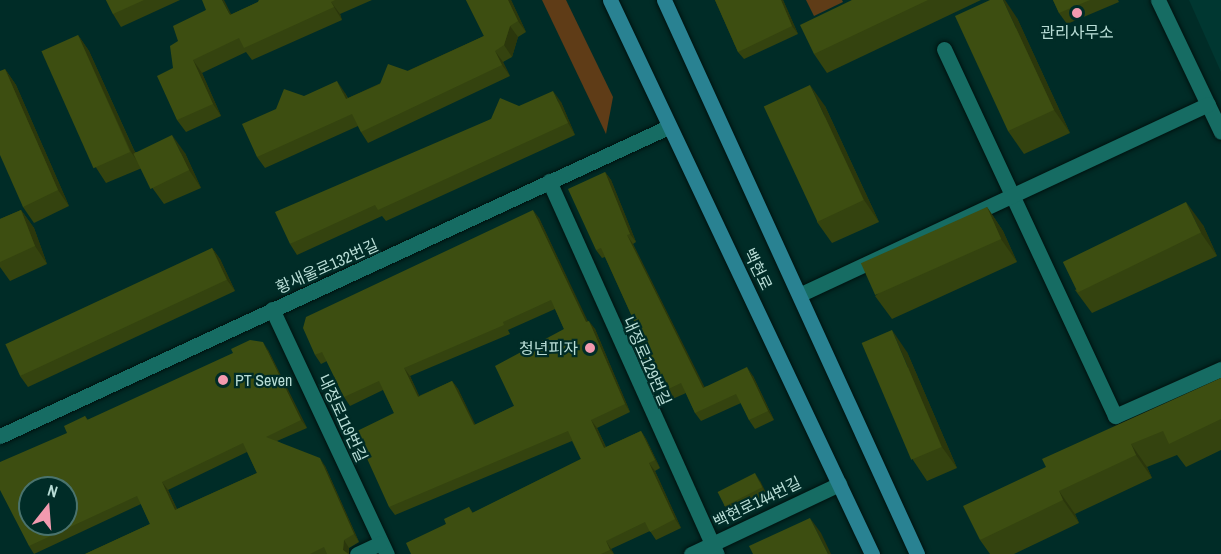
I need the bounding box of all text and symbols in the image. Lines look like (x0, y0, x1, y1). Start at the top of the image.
marker: 관리사무소 (1070, 6, 1084, 20)
place label: 관리사무소 (1040, 22, 1114, 42)
street label: 황새울로132번길 (273, 235, 381, 297)
street label: 백현로 (740, 245, 776, 293)
street label: 내정로129번길 (619, 313, 675, 409)
place label: 청년피자 (519, 338, 578, 358)
marker: 청년피자 (583, 341, 597, 355)
place label: PT Seven (235, 370, 293, 390)
street label: 내정로119번길 (314, 371, 372, 465)
marker: PT Seven (216, 373, 230, 387)
street label: 백현로144번길 (710, 472, 804, 532)
north arrow (18, 476, 78, 536)
text: N (45, 479, 60, 503)

